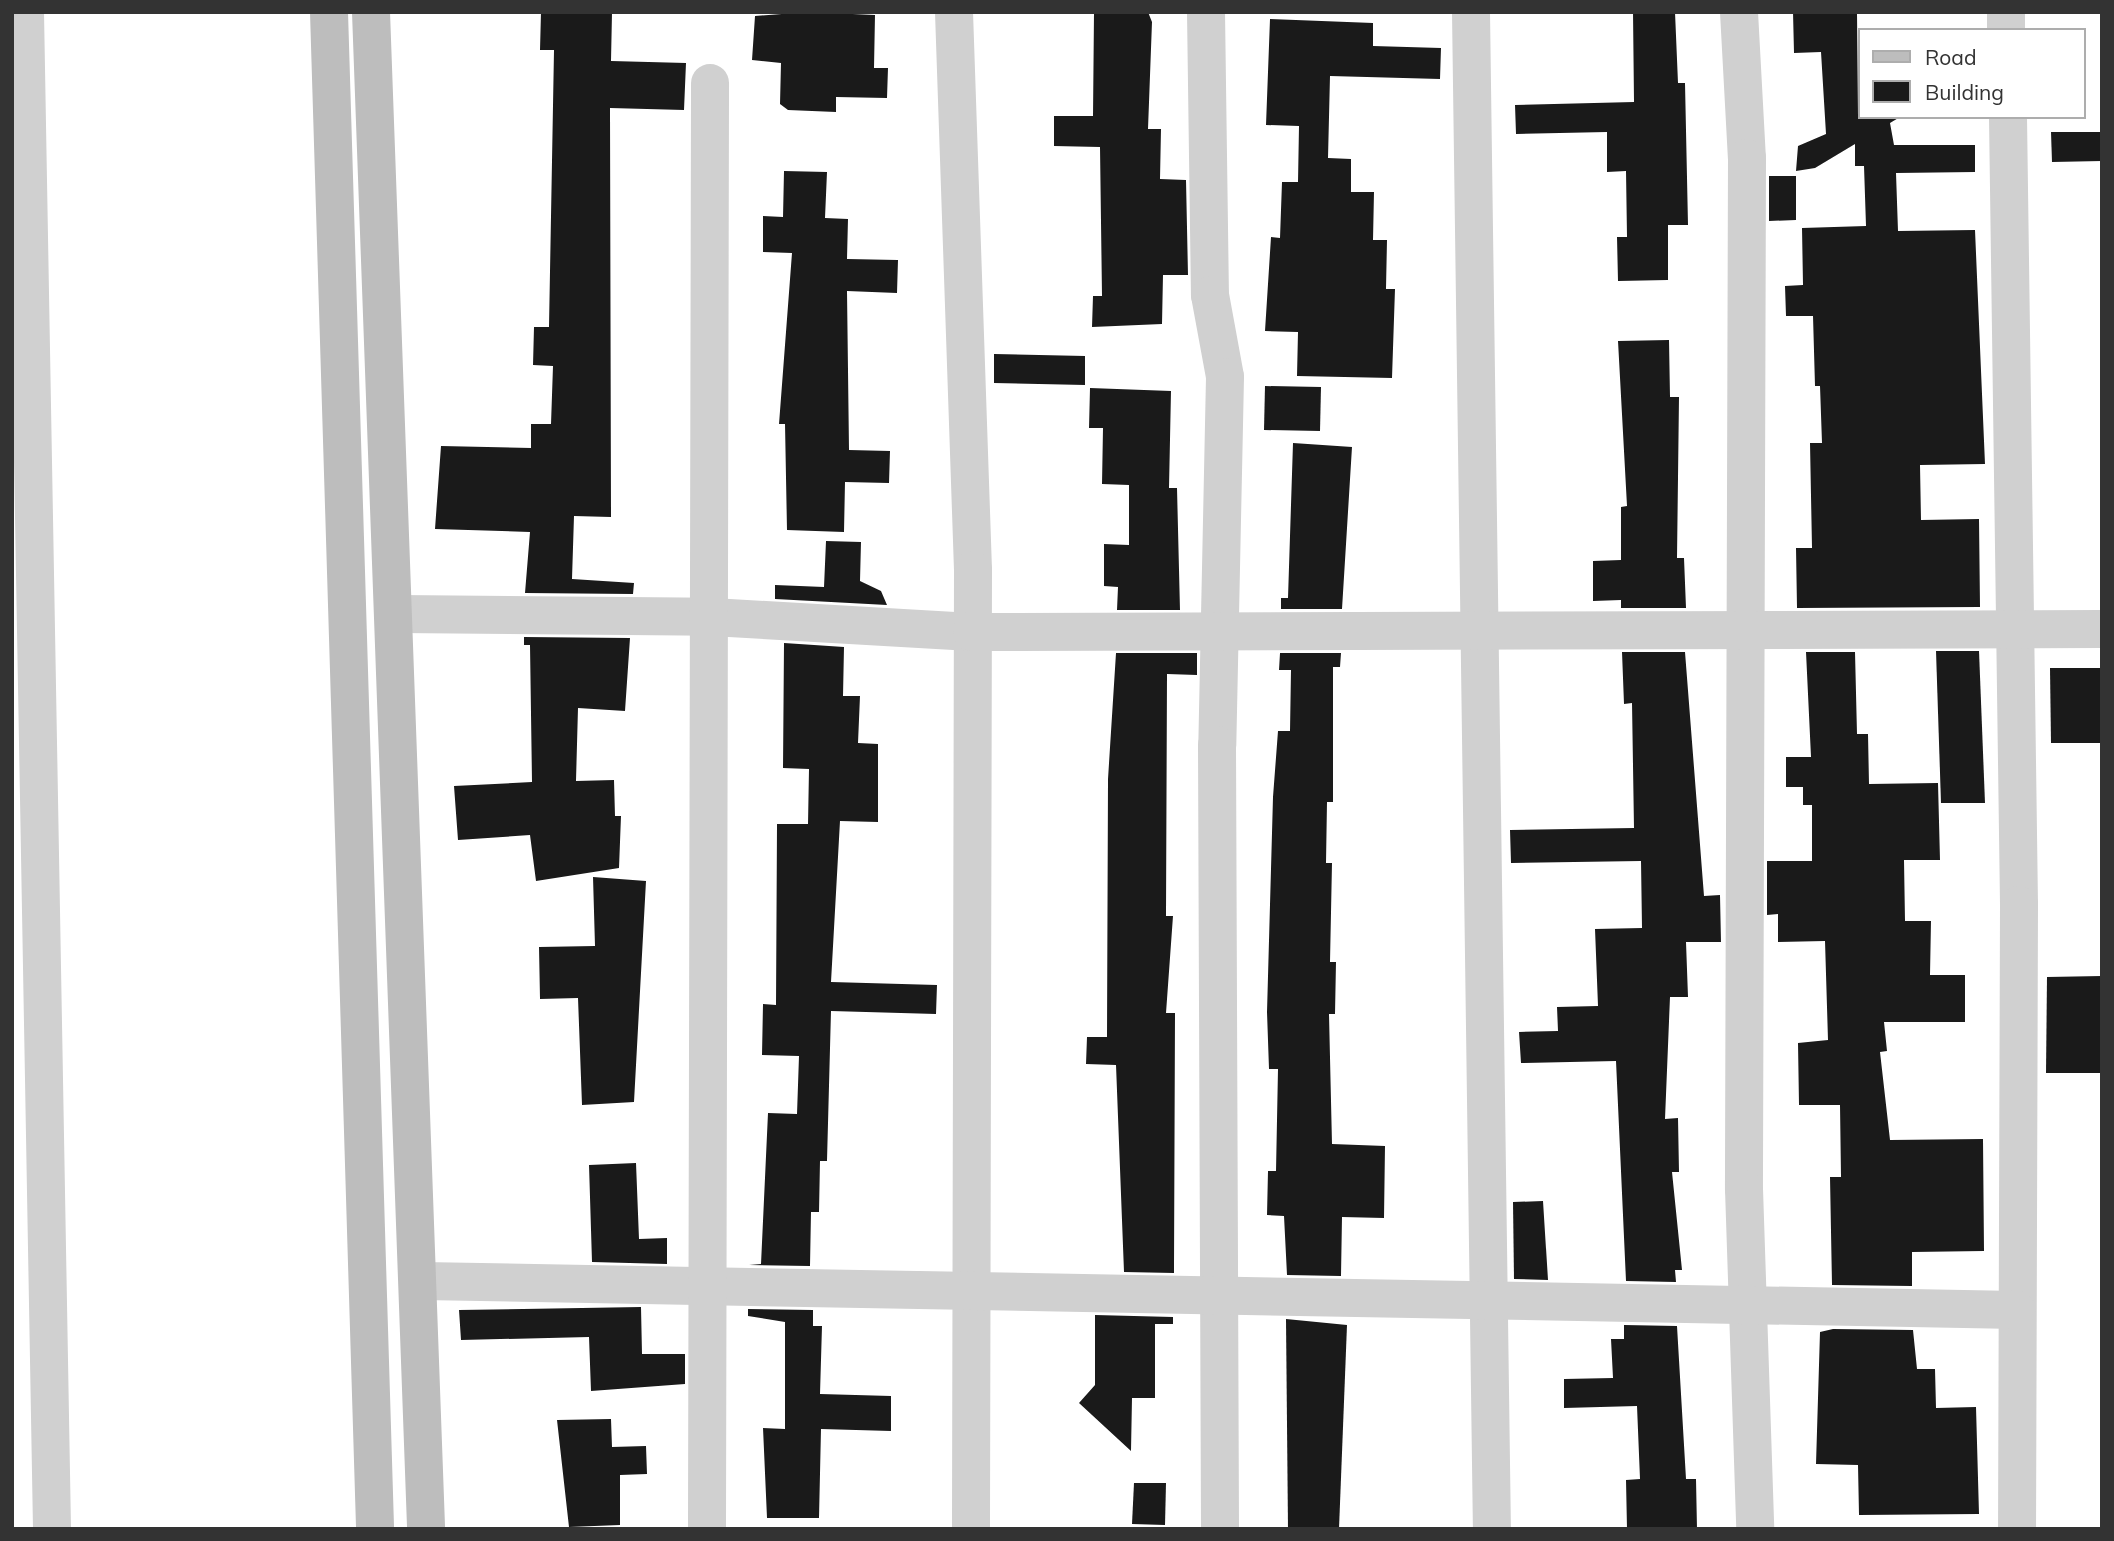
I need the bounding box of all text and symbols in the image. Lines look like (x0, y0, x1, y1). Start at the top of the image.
legend (1858, 28, 2086, 119)
text: Road (1925, 44, 1976, 70)
text: Building (1925, 79, 2004, 105)

